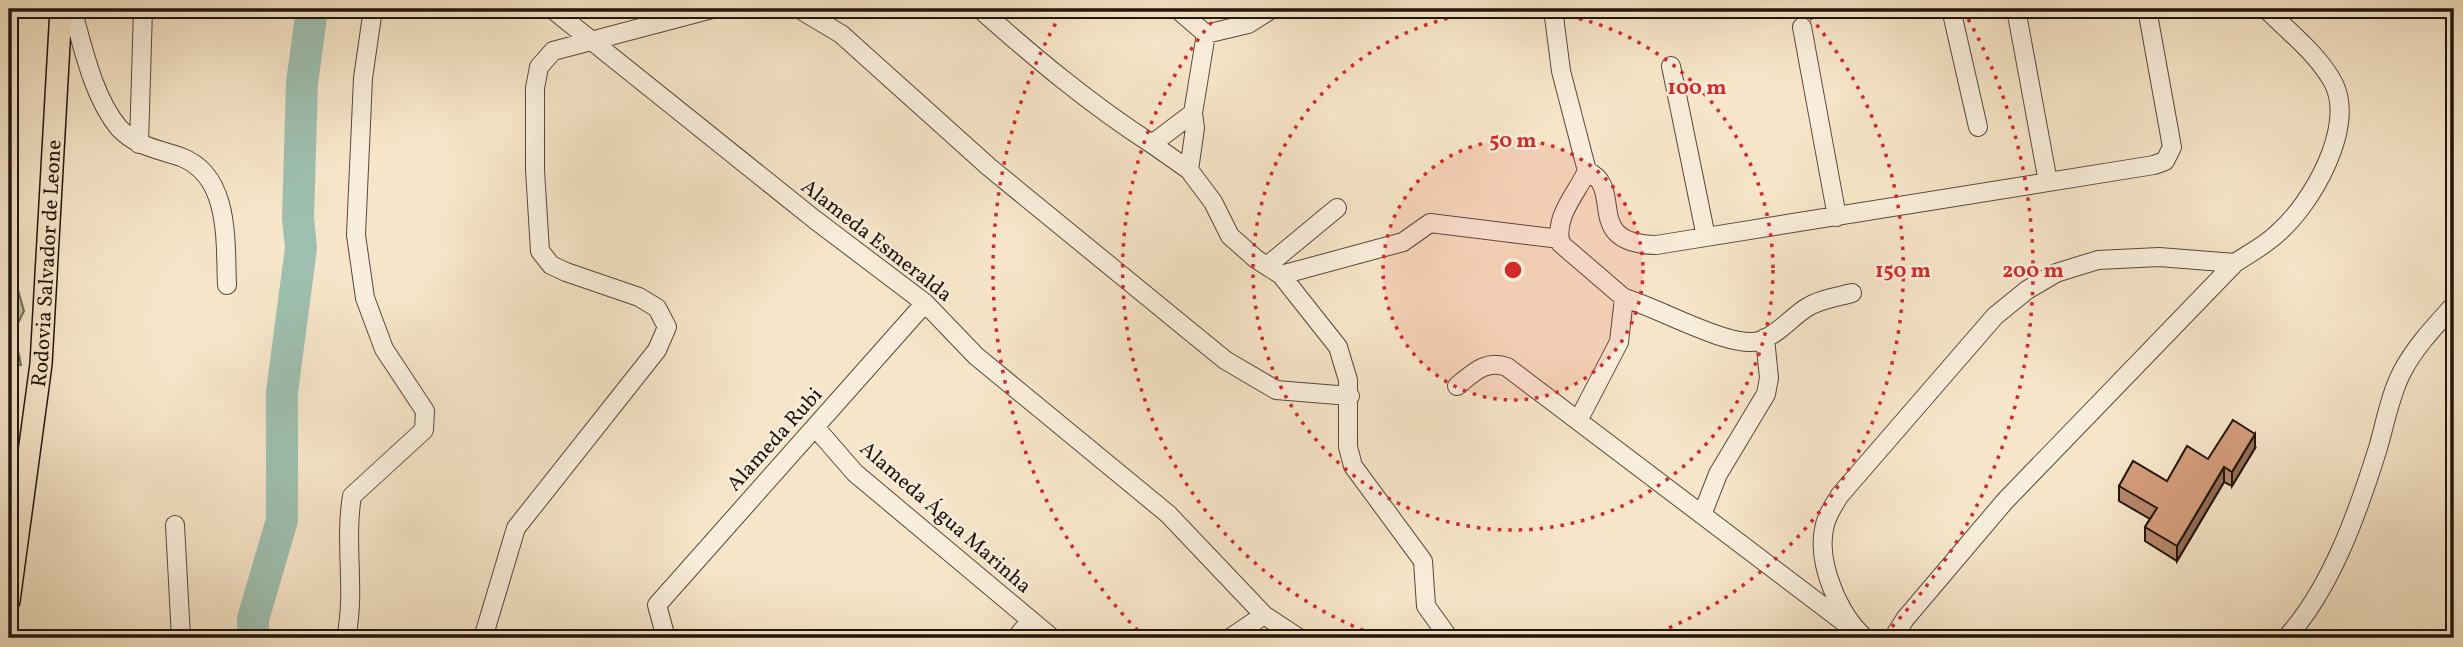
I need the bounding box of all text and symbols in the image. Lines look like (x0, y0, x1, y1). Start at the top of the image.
text: 100 m (1667, 74, 1727, 103)
text: 50 m (1489, 127, 1537, 156)
street label: Rodovia Salvador de Leone (25, 139, 70, 389)
street label: Alameda Esmeralda (794, 173, 958, 309)
text: 150 m (1875, 257, 1931, 286)
text: 200 m (2002, 257, 2064, 286)
centre of rings (1501, 258, 1525, 282)
street label: Alameda Rubi (721, 382, 830, 498)
street label: Alameda Água Marinha (853, 435, 1037, 601)

